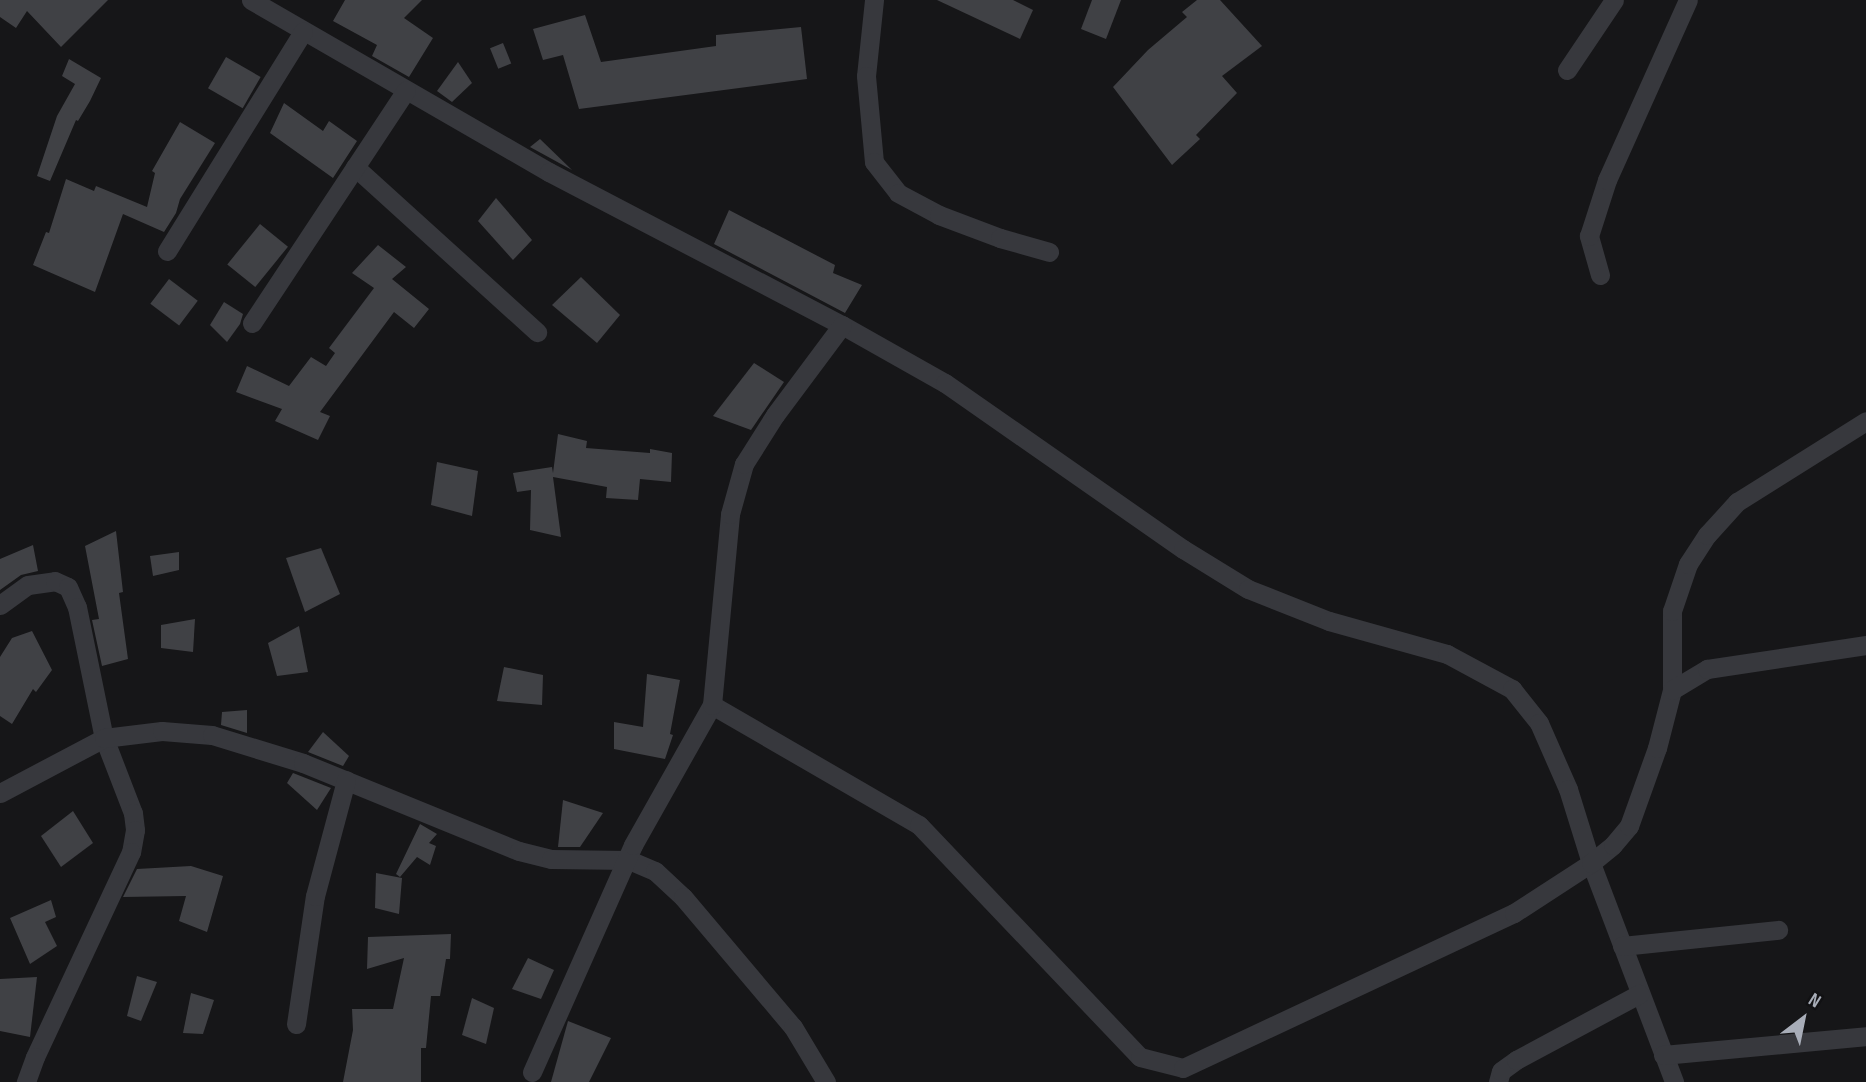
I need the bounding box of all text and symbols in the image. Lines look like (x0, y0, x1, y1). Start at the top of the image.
north arrow (1768, 984, 1838, 1054)
text: N (1804, 988, 1825, 1013)

